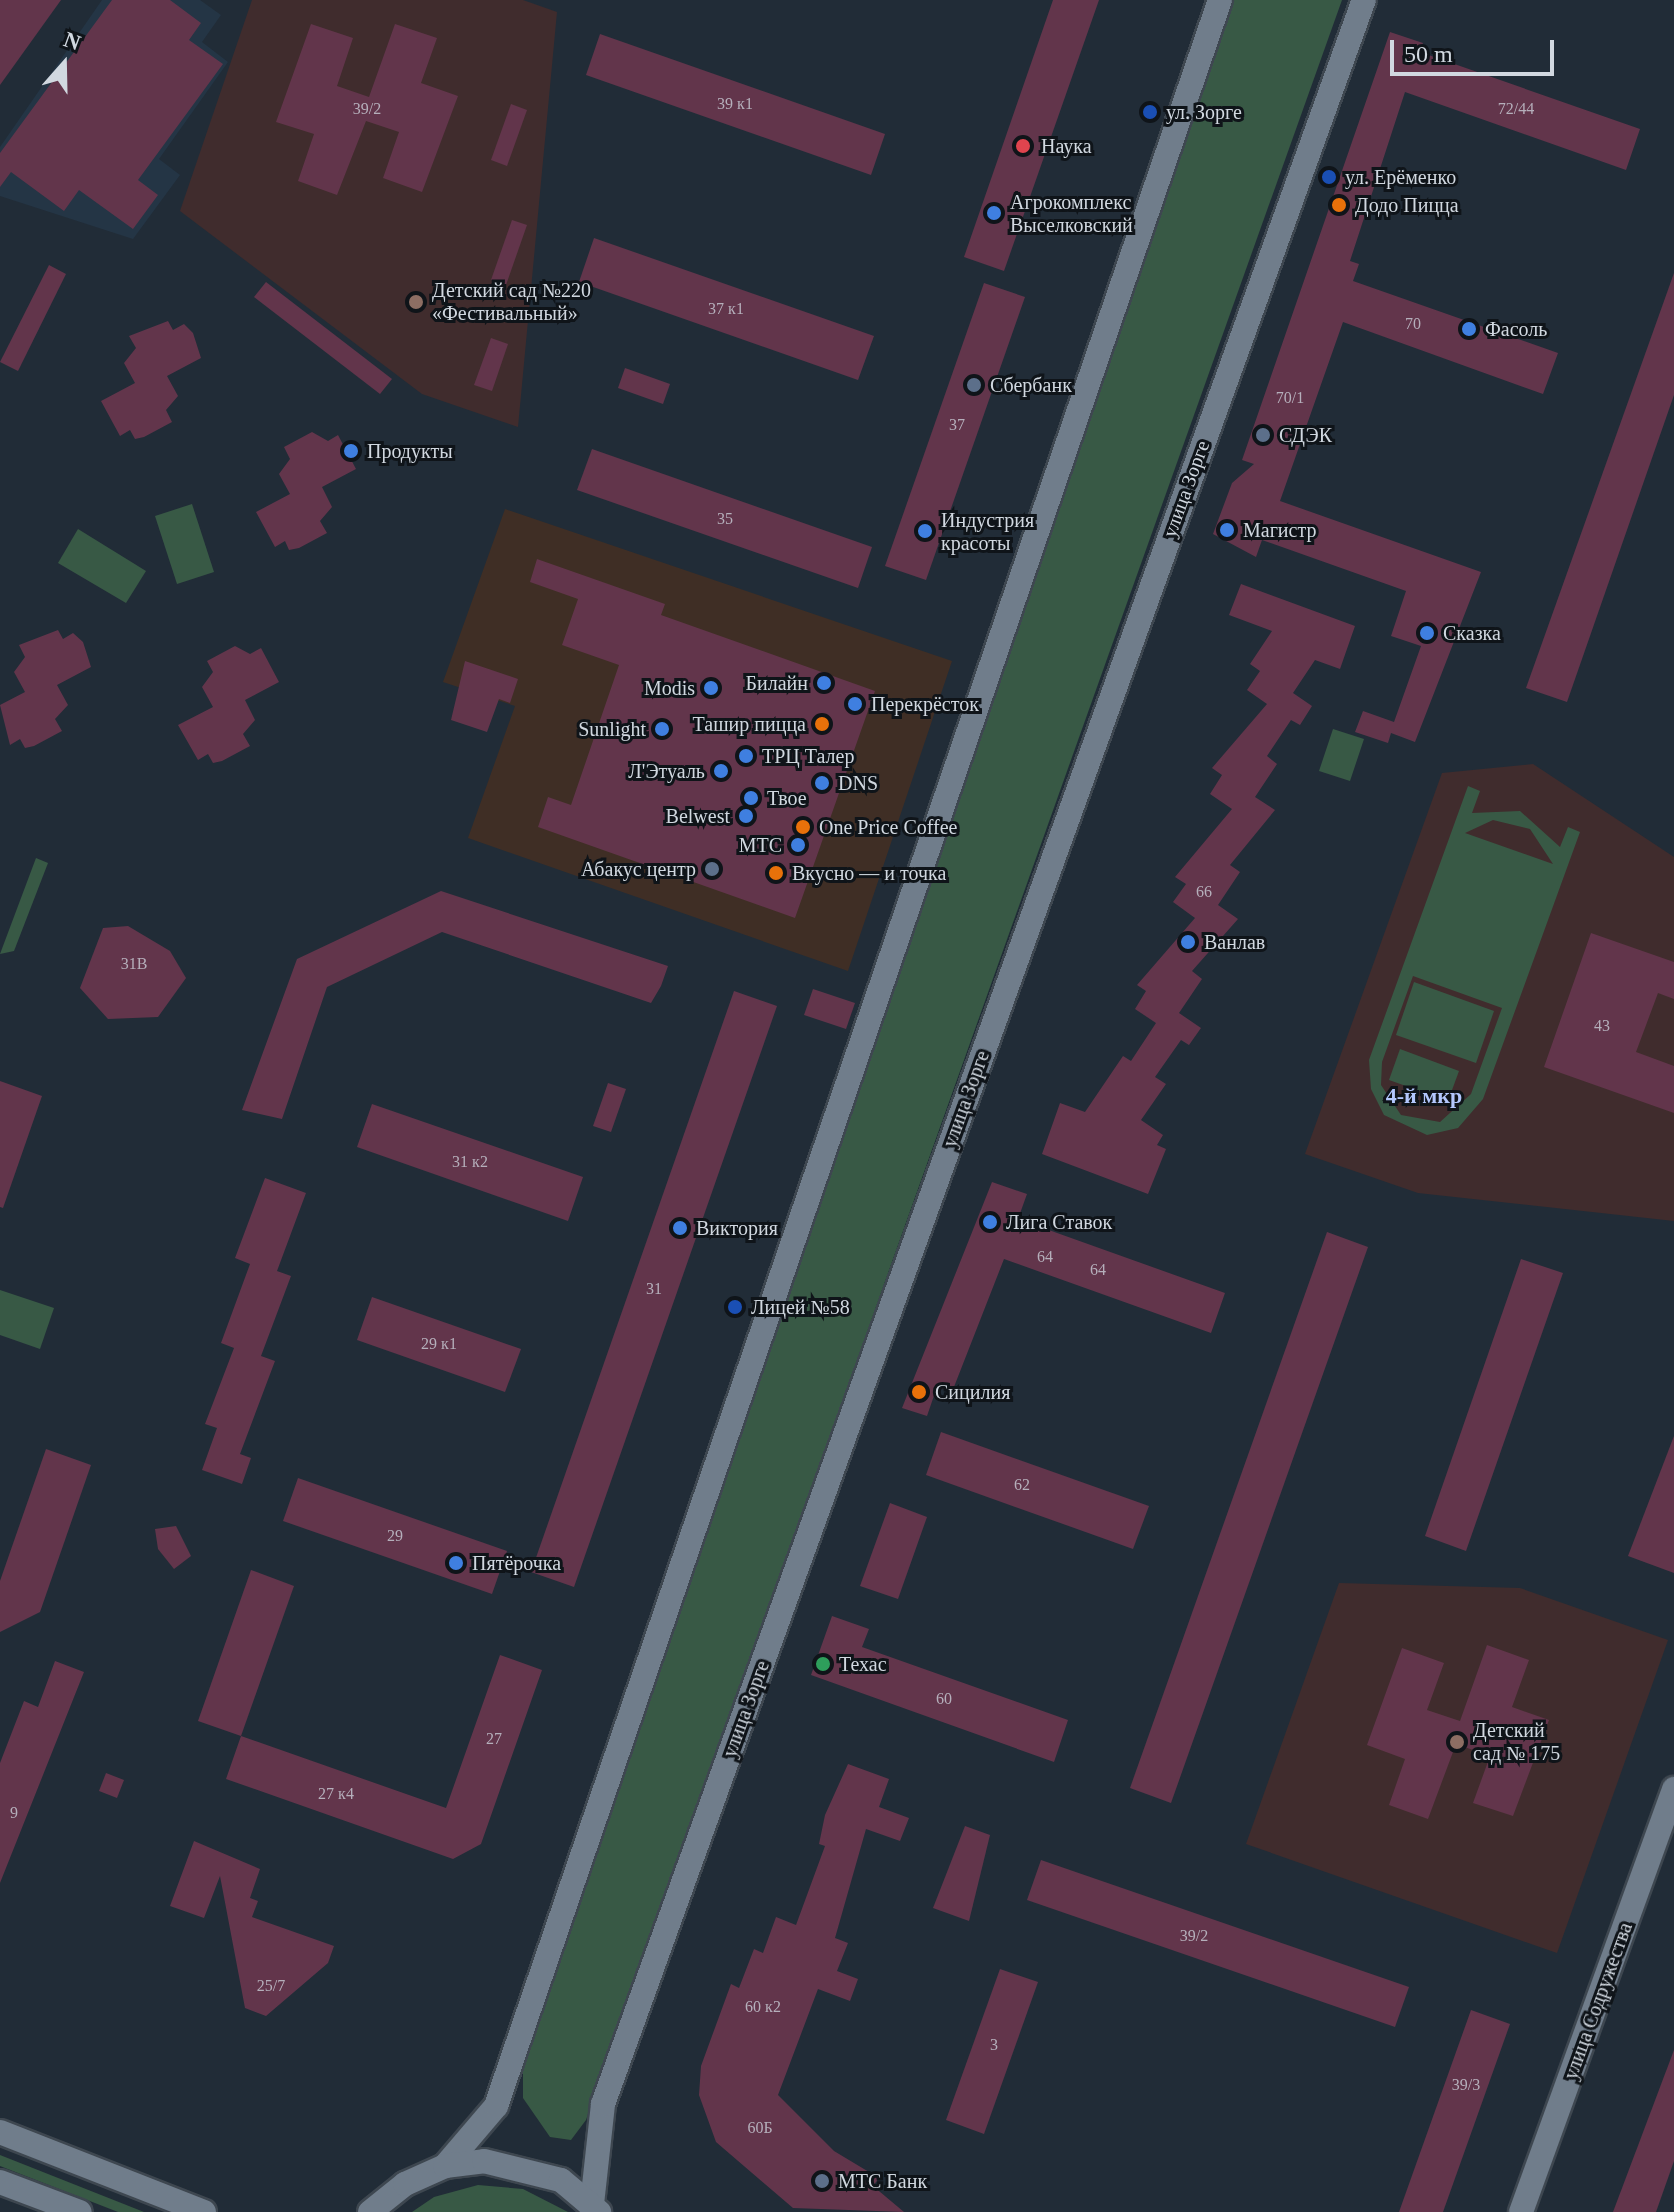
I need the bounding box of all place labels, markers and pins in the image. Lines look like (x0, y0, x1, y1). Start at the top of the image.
place label: ул. Зорге (1166, 100, 1242, 124)
marker: ул. Зорге (1141, 103, 1159, 121)
place label: Наука (1041, 134, 1092, 158)
marker: Наука (1012, 135, 1034, 157)
place label: ул. Ерёменко (1345, 165, 1456, 189)
marker: ул. Ерёменко (1320, 168, 1338, 186)
place label: Агрокомплекс Выселковский (1010, 190, 1133, 237)
place label: Додо Пицца (1355, 193, 1459, 217)
marker: Додо Пицца (1330, 196, 1348, 214)
marker: Агрокомплекс Выселковский (985, 204, 1003, 222)
place label: Детский сад №220 «Фестивальный» (432, 278, 591, 325)
marker: Детский сад №220 «Фестивальный» (407, 293, 425, 311)
place label: Фасоль (1485, 317, 1547, 341)
marker: Фасоль (1460, 320, 1478, 338)
place label: Сбербанк (990, 373, 1072, 397)
marker: Сбербанк (965, 376, 983, 394)
place label: СДЭК (1279, 423, 1332, 447)
marker: СДЭК (1254, 426, 1272, 444)
place label: Продукты (367, 439, 453, 463)
marker: Продукты (342, 442, 360, 460)
place label: Индустрия красоты (941, 508, 1034, 555)
place label: Магистр (1243, 518, 1316, 542)
marker: Магистр (1218, 521, 1236, 539)
marker: Индустрия красоты (916, 522, 934, 540)
place label: Сказка (1443, 621, 1501, 645)
marker: Сказка (1418, 624, 1436, 642)
place label: Билайн (746, 671, 808, 695)
marker: Билайн (815, 674, 833, 692)
place label: Modis (644, 676, 695, 700)
marker: Modis (702, 679, 720, 697)
place label: Перекрёсток (871, 692, 979, 716)
marker: Перекрёсток (846, 695, 864, 713)
place label: Ташир пицца (693, 712, 806, 736)
marker: Ташир пицца (813, 715, 831, 733)
place label: Sunlight (578, 717, 646, 741)
marker: Sunlight (653, 720, 671, 738)
place label: ТРЦ Талер (762, 744, 854, 768)
marker: ТРЦ Талер (737, 747, 755, 765)
place label: Л'Этуаль (628, 759, 705, 783)
marker: Л'Этуаль (712, 762, 730, 780)
place label: DNS (838, 771, 878, 795)
marker: DNS (813, 774, 831, 792)
place label: Твое (767, 786, 807, 810)
marker: Твое (742, 789, 760, 807)
place label: Belwest (666, 804, 730, 828)
marker: Belwest (737, 807, 755, 825)
place label: One Price Coffee (819, 815, 957, 839)
marker: One Price Coffee (794, 818, 812, 836)
place label: МТС (739, 833, 782, 857)
marker: МТС (789, 836, 807, 854)
place label: Абакус центр (581, 857, 696, 881)
marker: Абакус центр (703, 860, 721, 878)
place label: Вкусно — и точка (792, 861, 946, 885)
marker: Вкусно — и точка (767, 864, 785, 882)
place label: Ванлав (1204, 930, 1265, 954)
marker: Ванлав (1179, 933, 1197, 951)
place label: Лига Ставок (1006, 1210, 1112, 1234)
marker: Лига Ставок (981, 1213, 999, 1231)
place label: Виктория (696, 1216, 778, 1240)
marker: Виктория (671, 1219, 689, 1237)
place label: Лицей №58 (751, 1295, 850, 1319)
marker: Лицей №58 (726, 1298, 744, 1316)
place label: Сицилия (935, 1380, 1010, 1404)
marker: Сицилия (910, 1383, 928, 1401)
place label: Пятёрочка (472, 1551, 561, 1575)
marker: Пятёрочка (447, 1554, 465, 1572)
place label: Техас (839, 1652, 887, 1676)
marker: Техас (814, 1655, 832, 1673)
place label: Детский сад № 175 (1473, 1718, 1560, 1765)
marker: Детский сад № 175 (1448, 1733, 1466, 1751)
place label: МТС Банк (838, 2169, 927, 2193)
marker: МТС Банк (813, 2172, 831, 2190)

